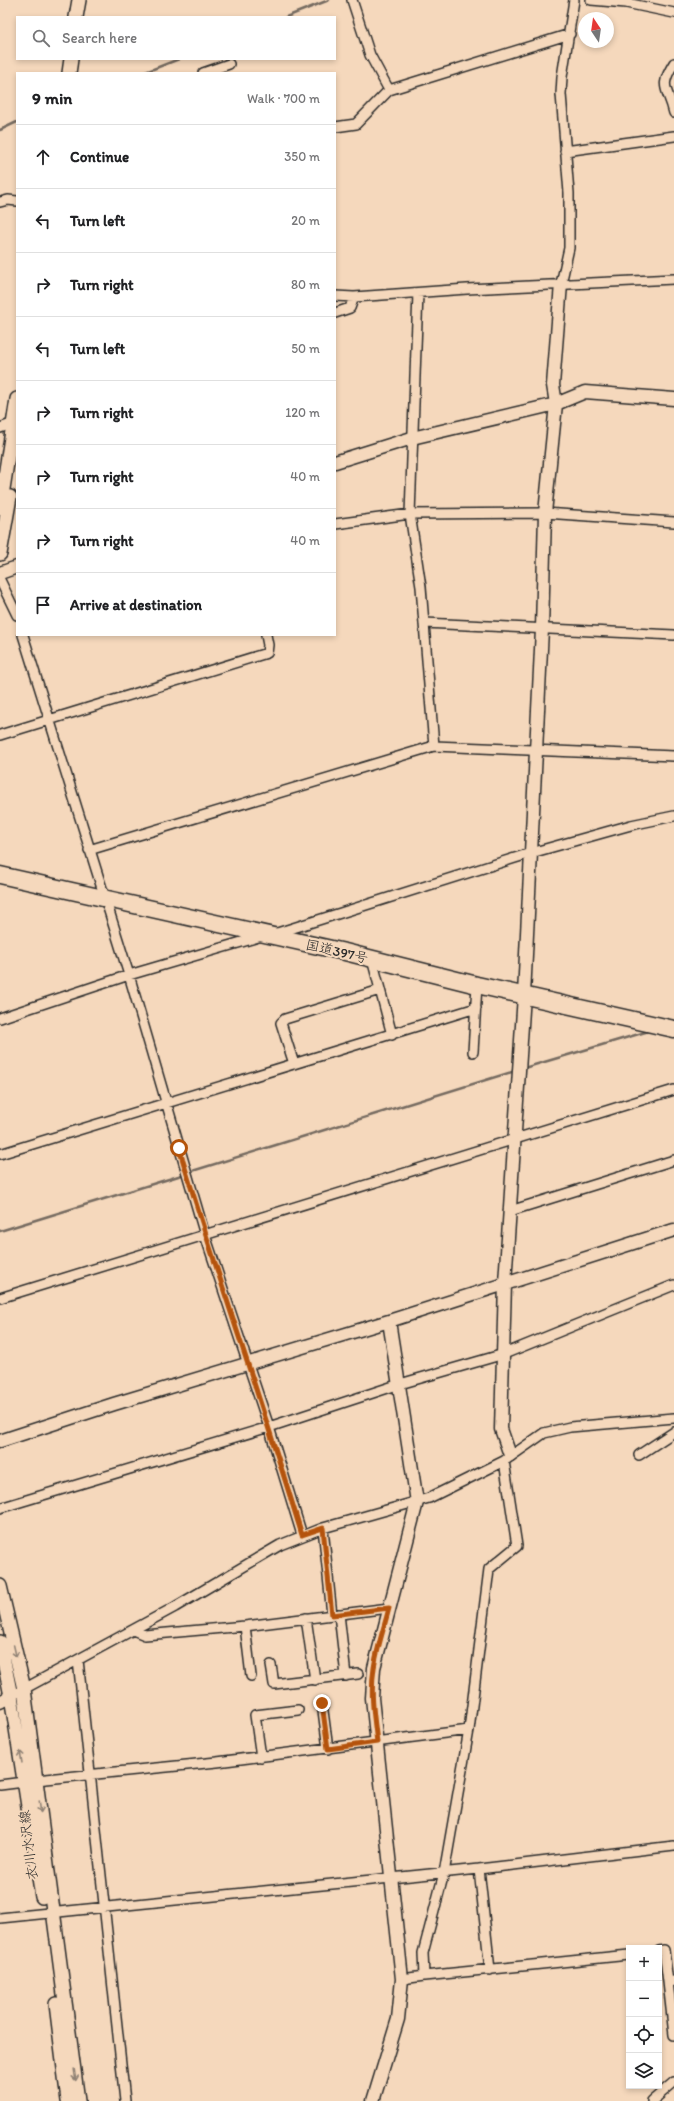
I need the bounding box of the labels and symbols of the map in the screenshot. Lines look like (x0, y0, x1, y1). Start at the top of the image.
north arrow (578, 12, 614, 48)
street label: 国道397号 (304, 936, 370, 967)
route start (170, 1139, 188, 1157)
one-way arrow (12, 1645, 20, 1658)
route end (313, 1694, 331, 1712)
one-way arrow (17, 1751, 25, 1764)
one-way arrow (36, 1800, 43, 1813)
street label: 衣川水沢線 (16, 1809, 41, 1881)
one-way arrow (71, 2068, 79, 2081)

